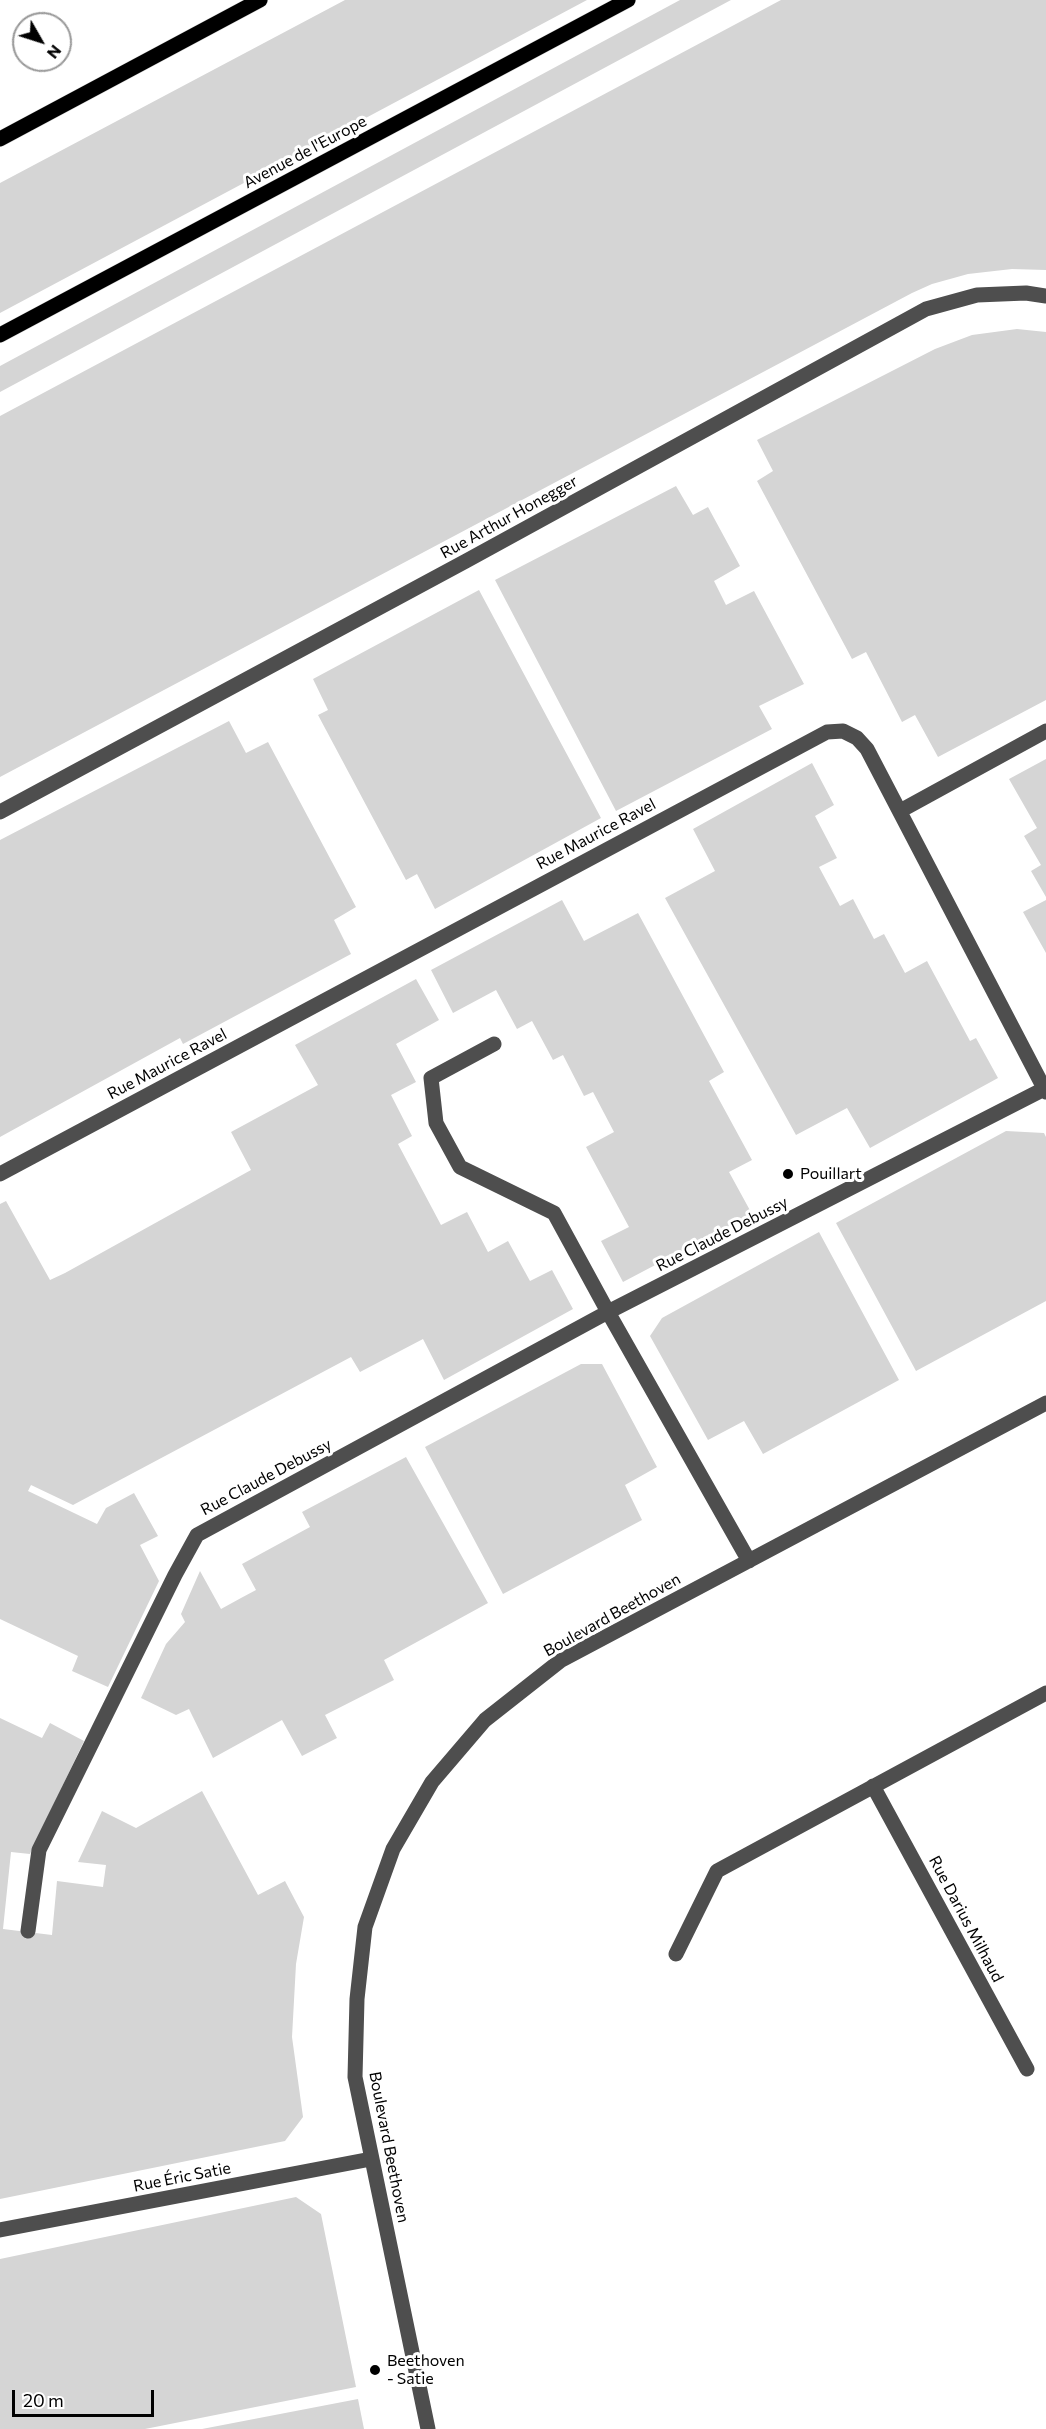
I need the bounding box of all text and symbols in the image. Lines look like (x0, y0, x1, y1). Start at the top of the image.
north arrow (12, 12, 72, 72)
text: N (44, 42, 66, 63)
street label: Avenue de l'Europe (240, 111, 370, 193)
street label: Rue Arthur Honegger (437, 471, 581, 563)
street label: Rue Maurice Ravel (533, 794, 659, 874)
street label: Rue Maurice Ravel (104, 1024, 230, 1104)
place label: Pouillart (800, 1164, 862, 1184)
marker: Pouillart (781, 1167, 795, 1181)
street label: Rue Claude Debussy (653, 1192, 791, 1276)
street label: Rue Claude Debussy (197, 1434, 335, 1520)
street label: Boulevard Beethoven (540, 1569, 684, 1661)
street label: Rue Darius Milhaud (925, 1853, 1007, 1985)
street label: Boulevard Beethoven (365, 2070, 413, 2224)
street label: Rue Éric Satie (132, 2158, 232, 2196)
place label: Beethoven - Satie (387, 2351, 465, 2389)
marker: Beethoven - Satie (368, 2363, 382, 2377)
scale bar (15, 2378, 158, 2416)
text: 20 m (23, 2389, 64, 2411)

